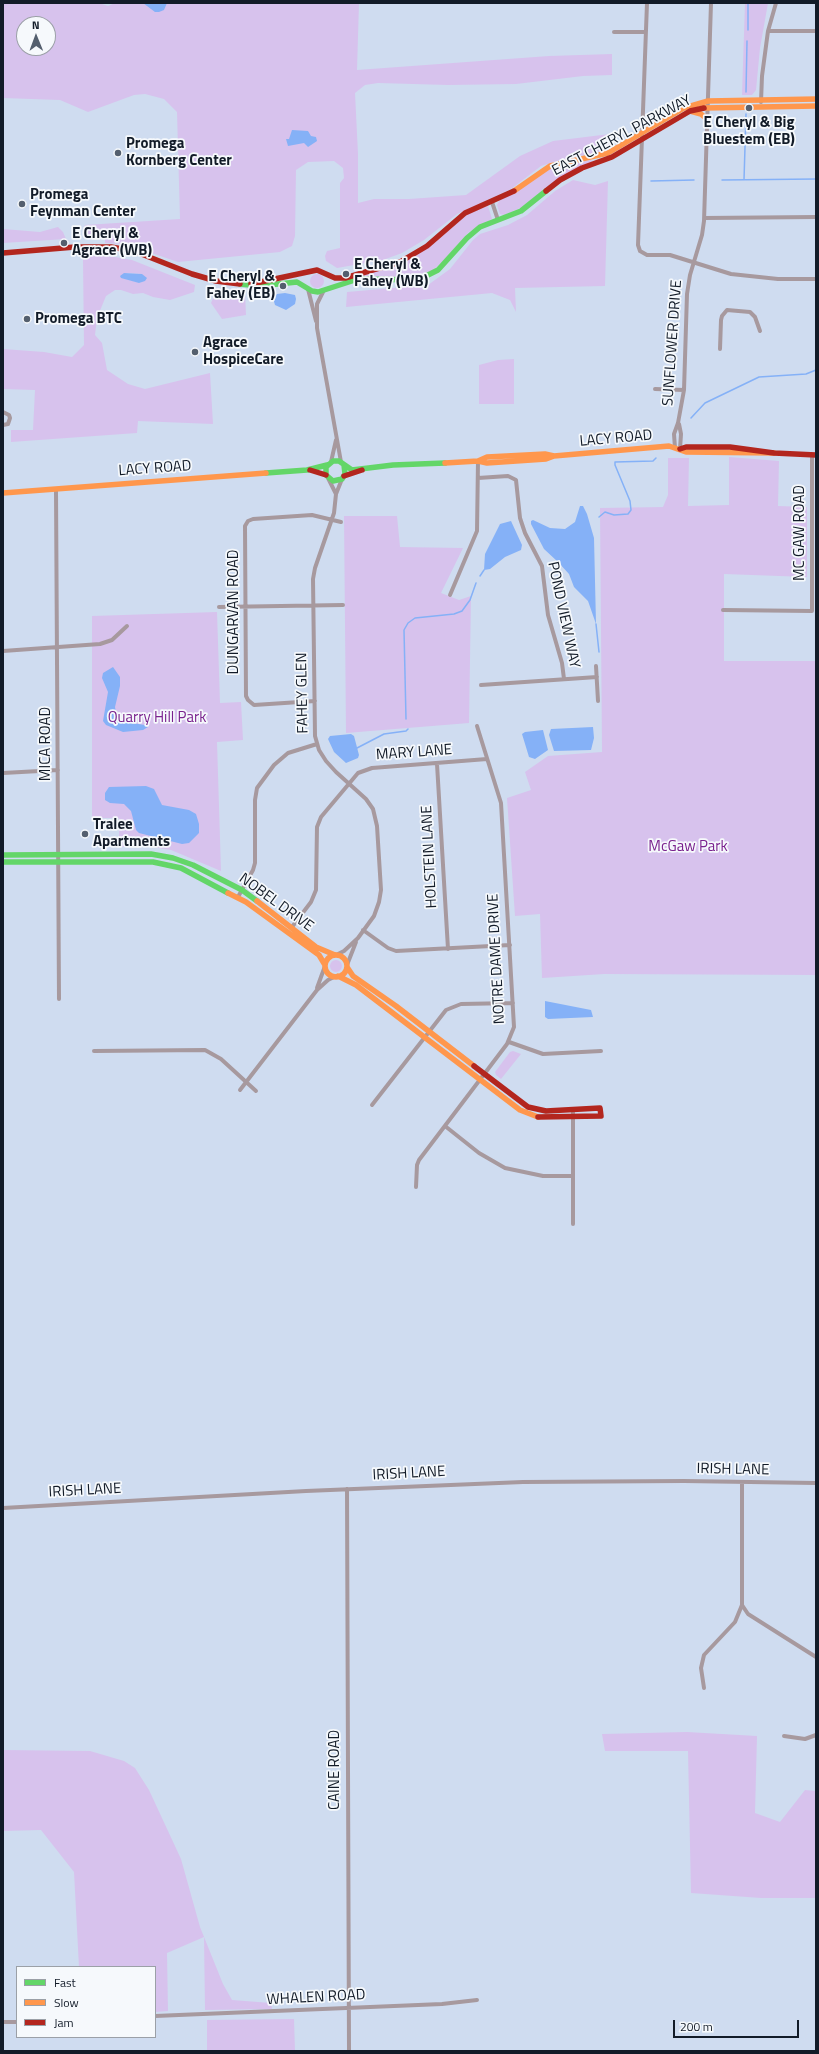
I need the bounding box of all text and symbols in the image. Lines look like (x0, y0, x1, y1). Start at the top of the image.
north arrow (16, 16, 56, 56)
text: N (32, 17, 40, 33)
street label: EAST CHERYL PARKWAY (549, 92, 695, 180)
marker: E Cheryl & Big Bluestem (EB) (744, 103, 754, 113)
place label: E Cheryl & Big Bluestem (EB) (703, 114, 795, 149)
place label: Promega Kornberg Center (126, 135, 232, 170)
marker: Promega Kornberg Center (113, 148, 123, 158)
place label: Promega Feynman Center (30, 186, 136, 221)
marker: Promega Feynman Center (17, 199, 27, 209)
place label: E Cheryl & Agrace (WB) (72, 225, 152, 260)
marker: E Cheryl & Agrace (WB) (59, 238, 69, 248)
place label: E Cheryl & Fahey (WB) (354, 256, 428, 291)
place label: E Cheryl & Fahey (EB) (206, 268, 275, 303)
marker: E Cheryl & Fahey (WB) (341, 269, 351, 279)
street label: SUNFLOWER DRIVE (660, 279, 686, 407)
marker: E Cheryl & Fahey (EB) (278, 281, 288, 291)
place label: Promega BTC (35, 310, 122, 328)
marker: Promega BTC (22, 314, 32, 324)
place label: Agrace HospiceCare (203, 334, 283, 369)
marker: Agrace HospiceCare (190, 347, 200, 357)
street label: LACY ROAD (579, 427, 653, 451)
street label: LACY ROAD (118, 457, 192, 481)
street label: MC GAW ROAD (791, 485, 809, 581)
street label: DUNGARVAN ROAD (225, 549, 243, 675)
street label: POND VIEW WAY (543, 560, 583, 670)
street label: FAHEY GLEN (293, 652, 313, 734)
street label: MICA ROAD (37, 707, 55, 781)
park label: Quarry Hill Park (108, 709, 206, 727)
street label: MARY LANE (375, 741, 453, 765)
street label: HOLSTEIN LANE (418, 805, 442, 909)
place label: Tralee Apartments (93, 816, 170, 851)
marker: Tralee Apartments (80, 829, 90, 839)
park label: McGaw Park (648, 838, 728, 856)
street label: NOBEL DRIVE (235, 870, 317, 936)
street label: NOTRE DAME DRIVE (485, 893, 509, 1025)
street label: IRISH LANE (696, 1460, 770, 1480)
street label: IRISH LANE (372, 1463, 446, 1485)
street label: IRISH LANE (48, 1480, 122, 1502)
street label: CAINE ROAD (326, 1730, 344, 1810)
legend (16, 1966, 156, 2038)
text: Fast (54, 1973, 76, 1992)
street label: WHALEN ROAD (266, 1986, 366, 2010)
text: Slow (54, 1993, 79, 2012)
scale bar (675, 2012, 801, 2038)
text: Jam (54, 2013, 74, 2032)
text: 200 m (680, 2017, 713, 2036)

